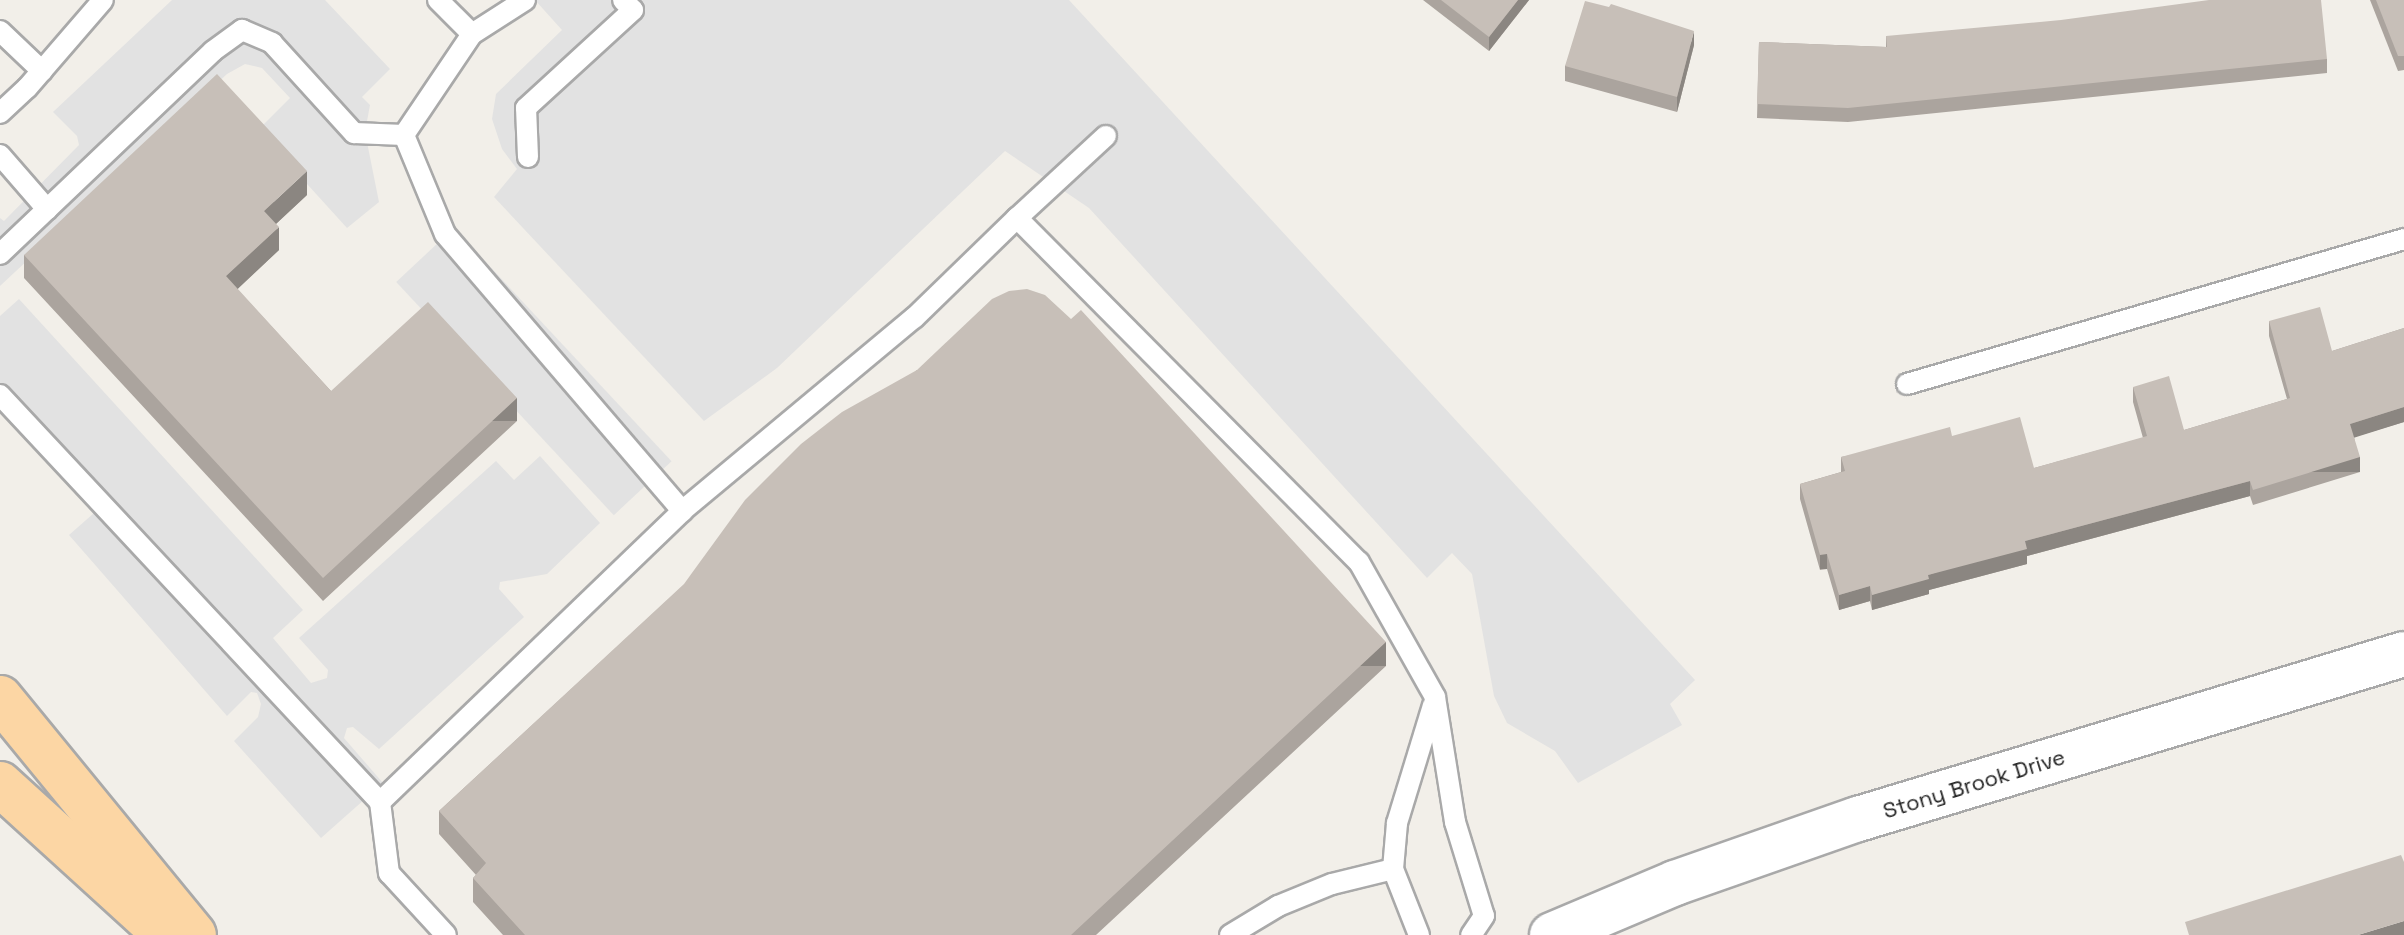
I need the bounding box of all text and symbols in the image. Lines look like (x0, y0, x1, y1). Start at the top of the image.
street label: Stony Brook Drive (1880, 744, 2068, 824)

